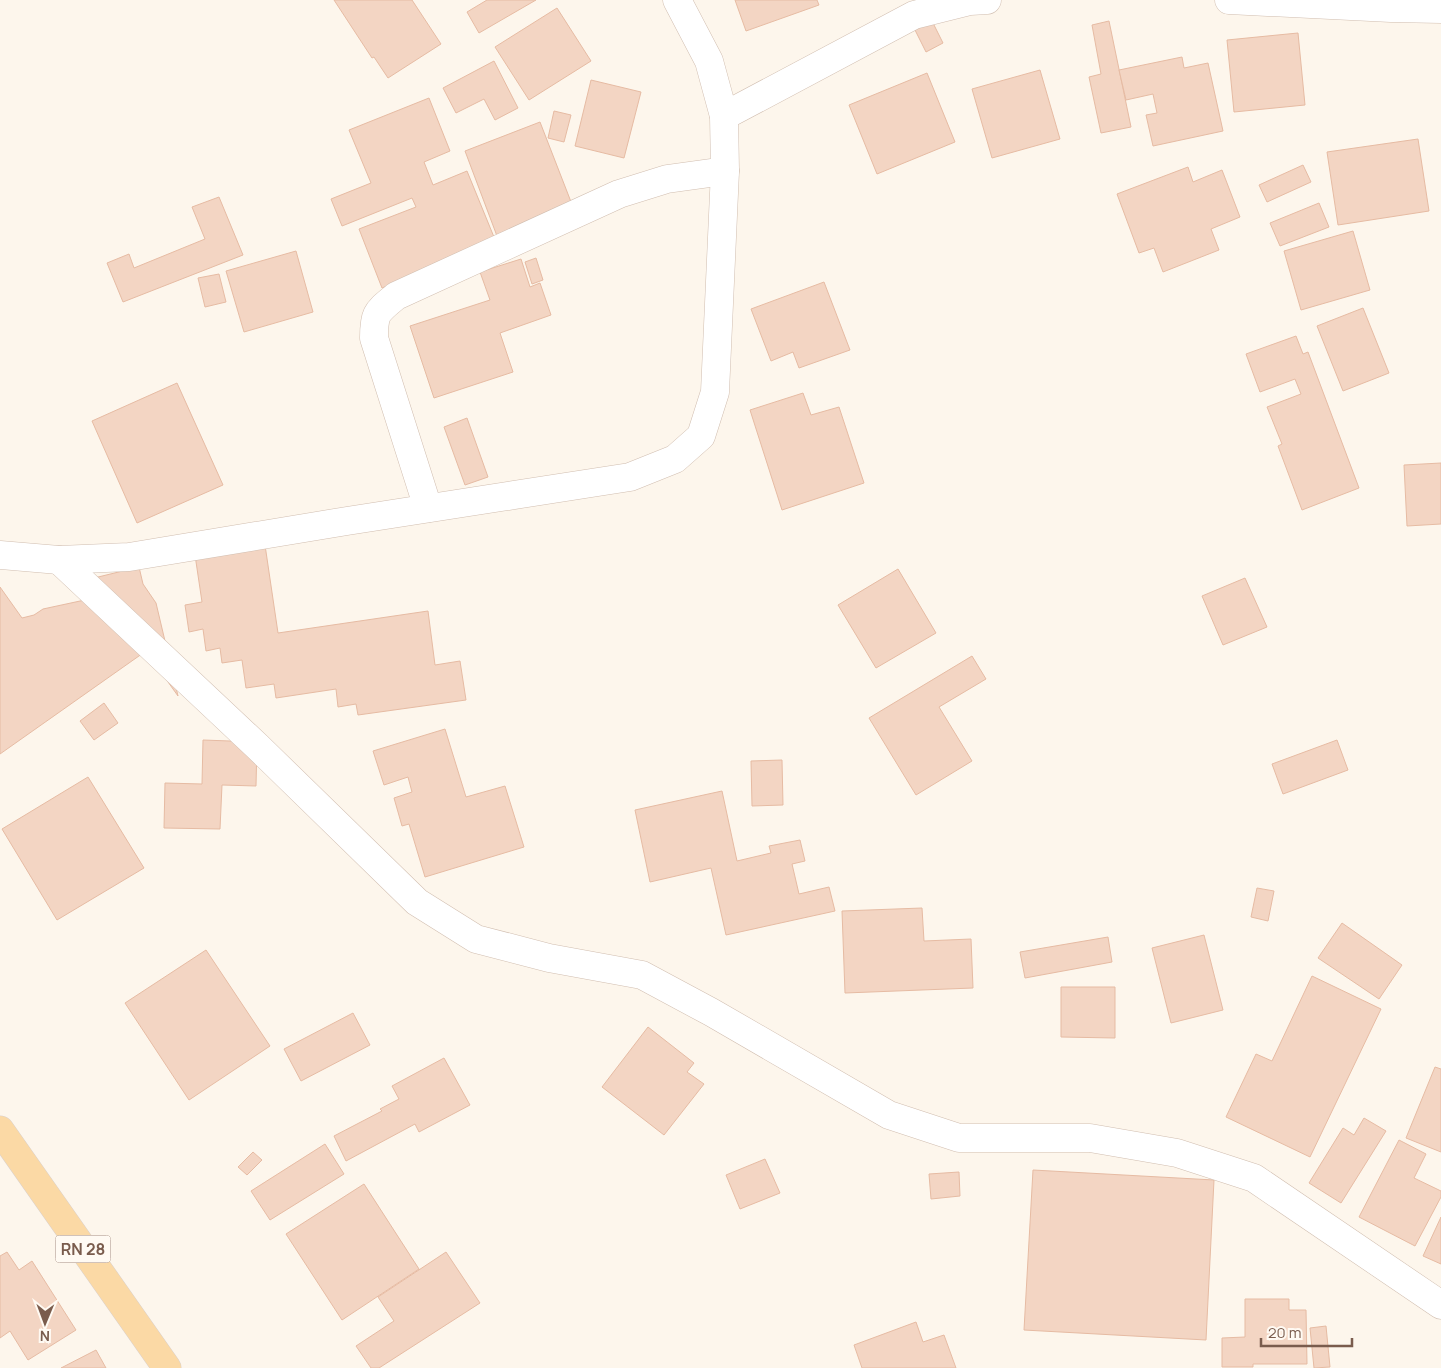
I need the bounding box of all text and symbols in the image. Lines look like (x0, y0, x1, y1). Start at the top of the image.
road number: RN 28 (56, 1236, 110, 1262)
north arrow (20, 1298, 70, 1348)
scale bar (1261, 1316, 1352, 1348)
text: 20 m (1268, 1322, 1301, 1343)
text: N (40, 1327, 50, 1346)

